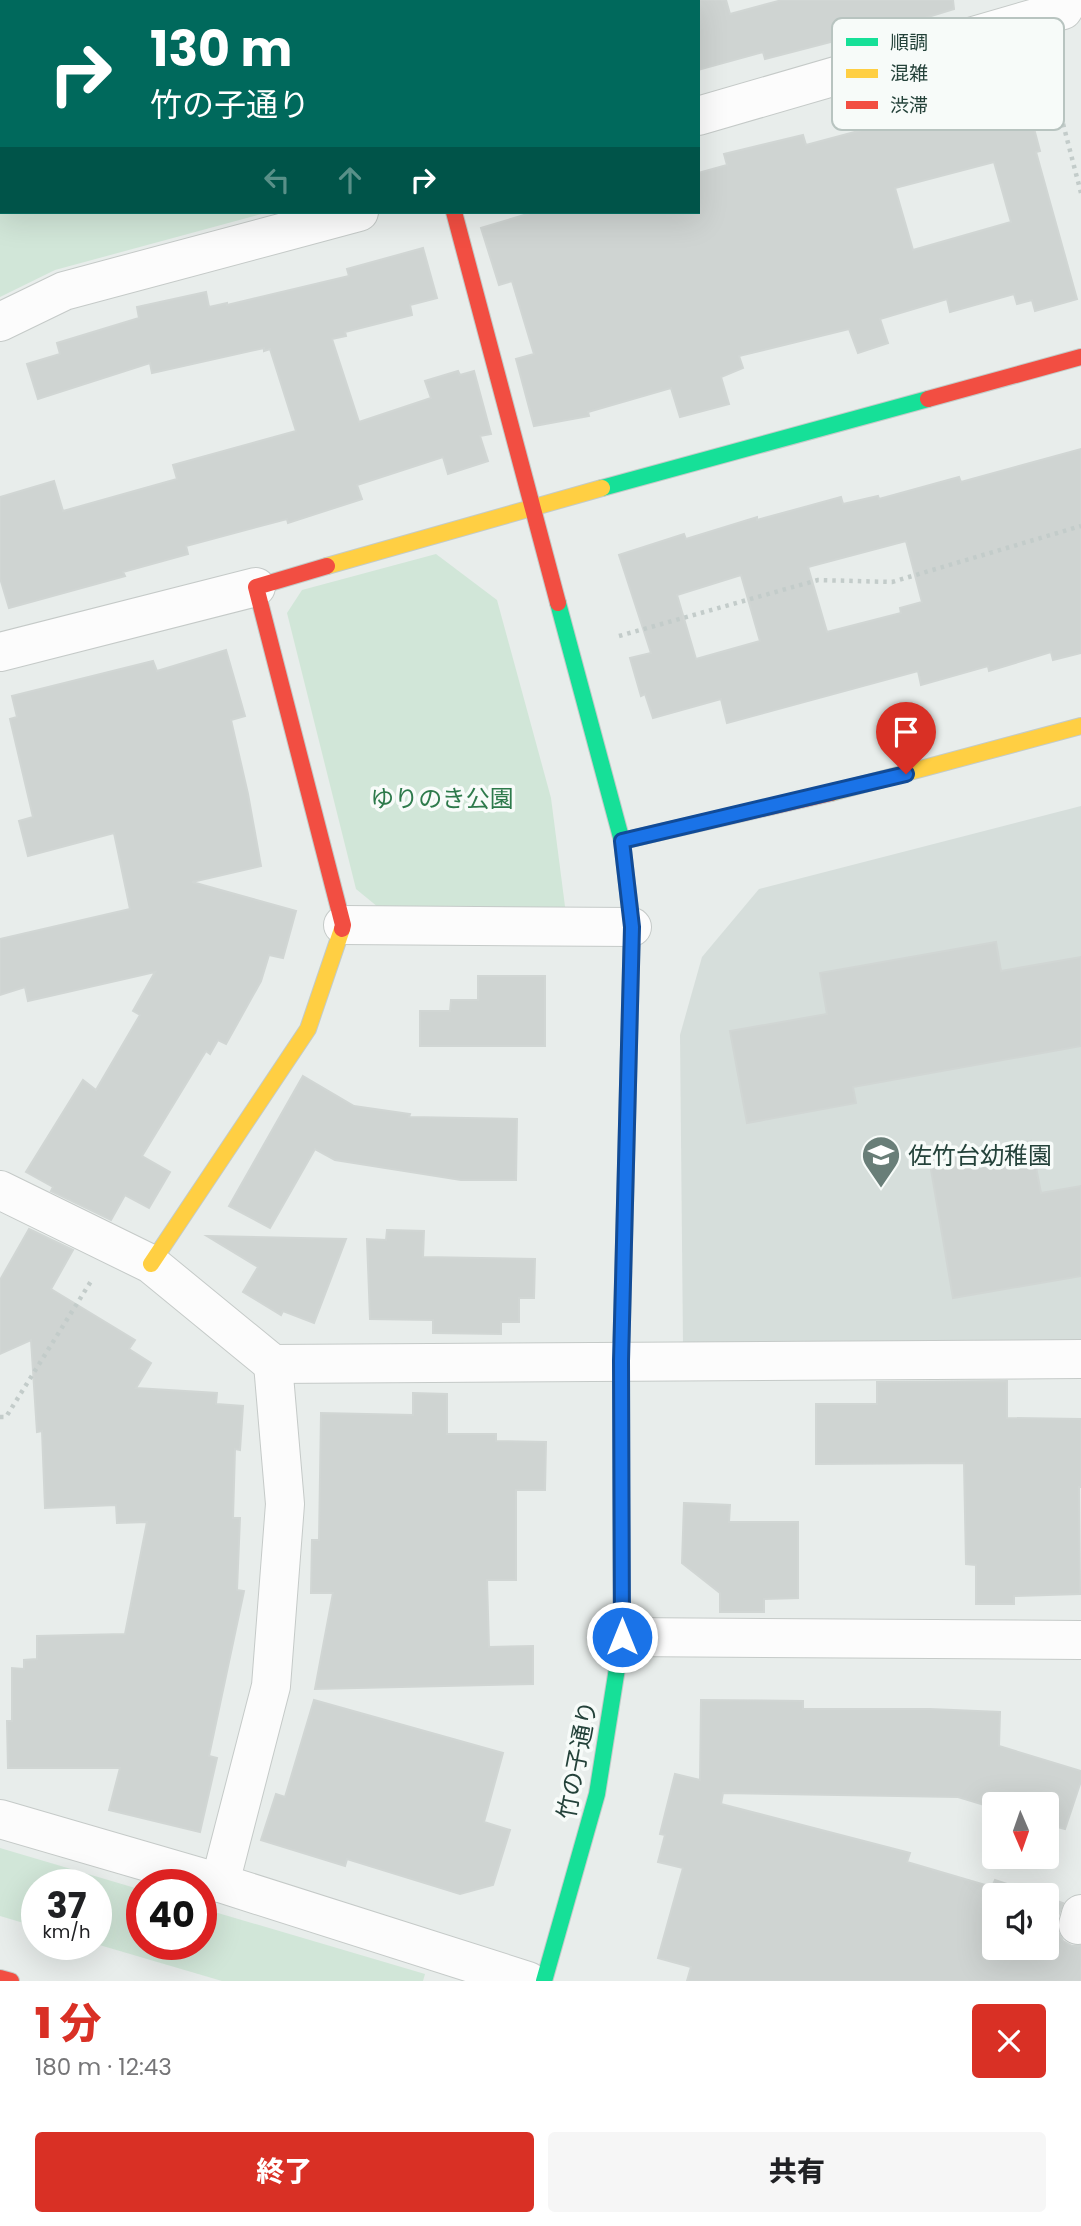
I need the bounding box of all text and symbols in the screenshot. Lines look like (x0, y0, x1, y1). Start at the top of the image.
text: 130 m (150, 15, 292, 83)
legend (832, 18, 1064, 130)
icon: right (35, 28, 126, 119)
text: 順調 (890, 29, 928, 56)
text: 混雑 (890, 60, 928, 87)
text: 竹の子通り (150, 82, 310, 127)
text: 渋滞 (890, 92, 928, 119)
icon: left (258, 161, 296, 199)
icon: ahead (331, 161, 369, 199)
icon: right (404, 161, 442, 199)
pin (876, 702, 936, 774)
icon: arrive (887, 713, 925, 751)
park label: ゆりのき公園 (370, 782, 514, 815)
school or university icon: 佐竹台幼稚園 (860, 1134, 902, 1189)
place label: 佐竹台幼稚園 (908, 1139, 1052, 1172)
position arrow (585, 1600, 659, 1674)
street label: 竹の子通り (549, 1698, 605, 1822)
north arrow (982, 1792, 1059, 1869)
map controls (982, 1792, 1059, 1960)
speed limit sign: 40 (126, 1869, 217, 1960)
text: 37 (47, 1881, 86, 1930)
button: sound (982, 1883, 1059, 1960)
text: km/h (43, 1919, 90, 1944)
text: 1 分 (35, 1994, 101, 2053)
button: close (972, 2004, 1046, 2078)
text: 180 m · 12:43 (35, 2051, 172, 2083)
button: 終了 (35, 2132, 534, 2212)
button: 共有 (548, 2132, 1046, 2212)

